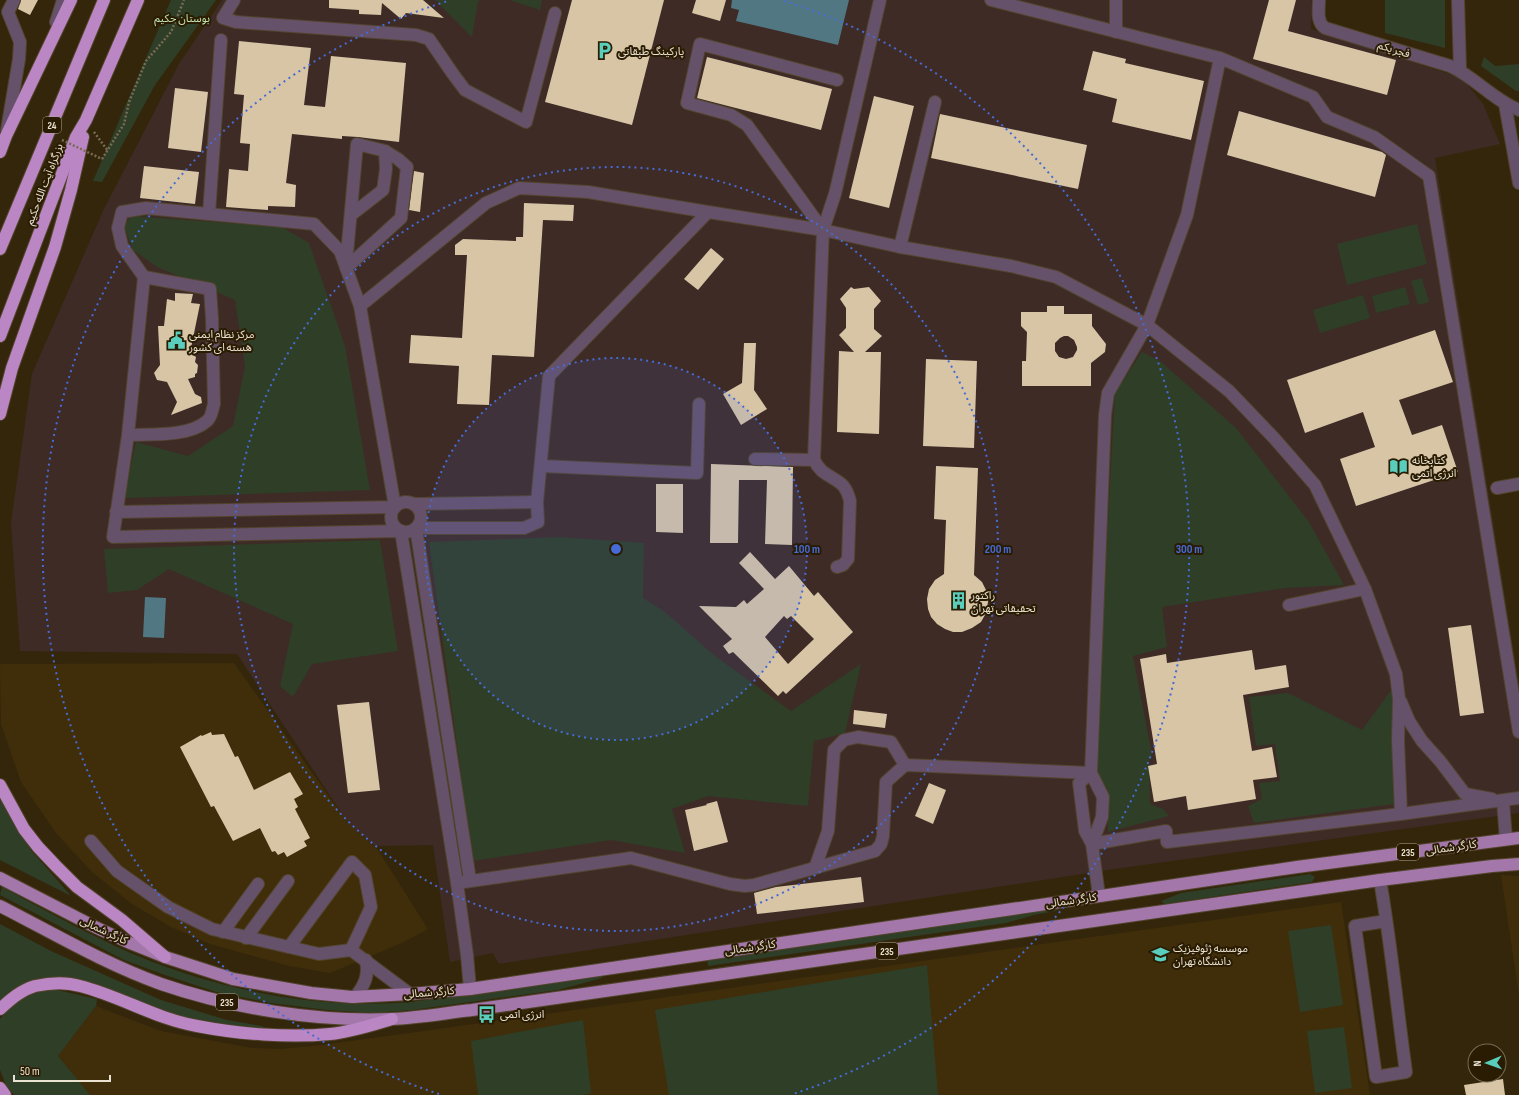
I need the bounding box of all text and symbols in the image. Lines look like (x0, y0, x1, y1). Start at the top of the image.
park label: بوستان حکیم (154, 12, 210, 27)
street label: فجر یکم (1376, 38, 1412, 62)
parking icon: پارکینگ طبقاتی (595, 41, 615, 61)
place label: پارکینگ طبقاتی (618, 45, 684, 59)
road number: 24 (43, 117, 61, 133)
street label: بزرگراه آیت الله حکیم (23, 142, 68, 227)
place label: مرکز نظام ایمنی هسته ای کشور (188, 328, 255, 354)
public building icon: مرکز نظام ایمنی هسته ای کشور (166, 330, 186, 350)
place label: کتابخانه انرژی اتمی (1412, 454, 1456, 480)
library icon: کتابخانه انرژی اتمی (1389, 456, 1409, 476)
centre of rings (609, 542, 623, 556)
text: 100 m (794, 542, 820, 557)
text: 200 m (985, 542, 1011, 557)
text: 300 m (1176, 542, 1202, 557)
place label: راکتور تحقیقاتی تهران (970, 589, 1036, 615)
building icon: راکتور تحقیقاتی تهران (948, 591, 968, 611)
street label: کارگر شمالی (1425, 837, 1478, 857)
road number: 235 (1397, 844, 1419, 860)
street label: کارگر شمالی (1045, 890, 1098, 910)
street label: کارگر شمالی (78, 914, 130, 947)
street label: کارگر شمالی (724, 937, 777, 957)
place label: موسسه ژئوفیزیک دانشگاه تهران (1173, 942, 1248, 968)
road number: 235 (876, 943, 898, 959)
school or university icon: موسسه ژئوفیزیک دانشگاه تهران (1150, 944, 1170, 964)
street label: کارگر شمالی (403, 984, 456, 1001)
road number: 235 (216, 994, 238, 1010)
bus stop icon: انرژی اتمی (477, 1004, 497, 1024)
place label: انرژی اتمی (500, 1008, 544, 1021)
north arrow (1467, 1043, 1507, 1083)
scale bar (14, 1057, 110, 1083)
text: N (1471, 1060, 1484, 1066)
text: 50 m (20, 1064, 40, 1079)

